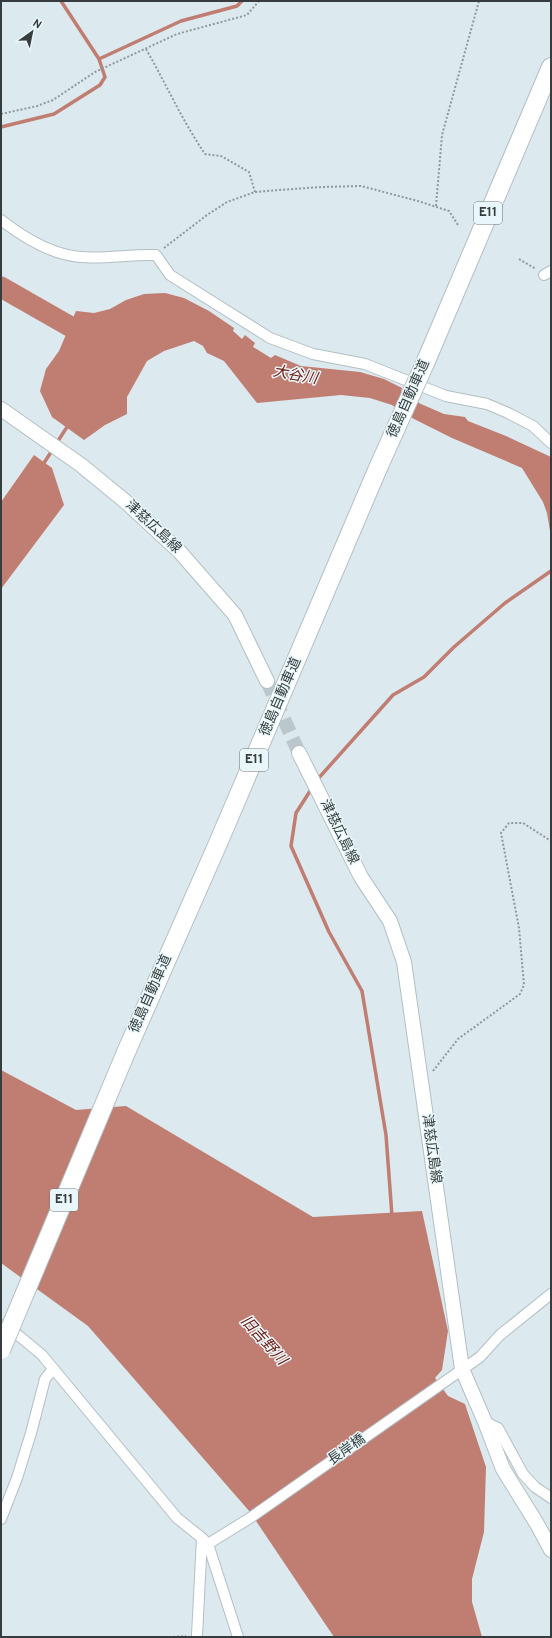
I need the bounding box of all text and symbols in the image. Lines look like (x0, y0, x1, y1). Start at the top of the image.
north arrow (12, 12, 52, 52)
text: N (30, 16, 44, 32)
road number: E11 (474, 202, 502, 224)
street label: 徳島自動車道 (384, 357, 434, 441)
water label: 大谷川 (271, 363, 321, 390)
street label: 津慈広島線 (122, 497, 184, 557)
street label: 徳島自動車道 (257, 655, 305, 739)
road number: E11 (240, 749, 268, 771)
street label: 津慈広島線 (316, 797, 362, 867)
street label: 徳島自動車道 (126, 952, 176, 1036)
street label: 津慈広島線 (418, 1113, 444, 1185)
road number: E11 (50, 1189, 78, 1211)
water label: 旧吉野川 (236, 1312, 291, 1371)
street label: 長岸橋 (325, 1431, 369, 1469)

